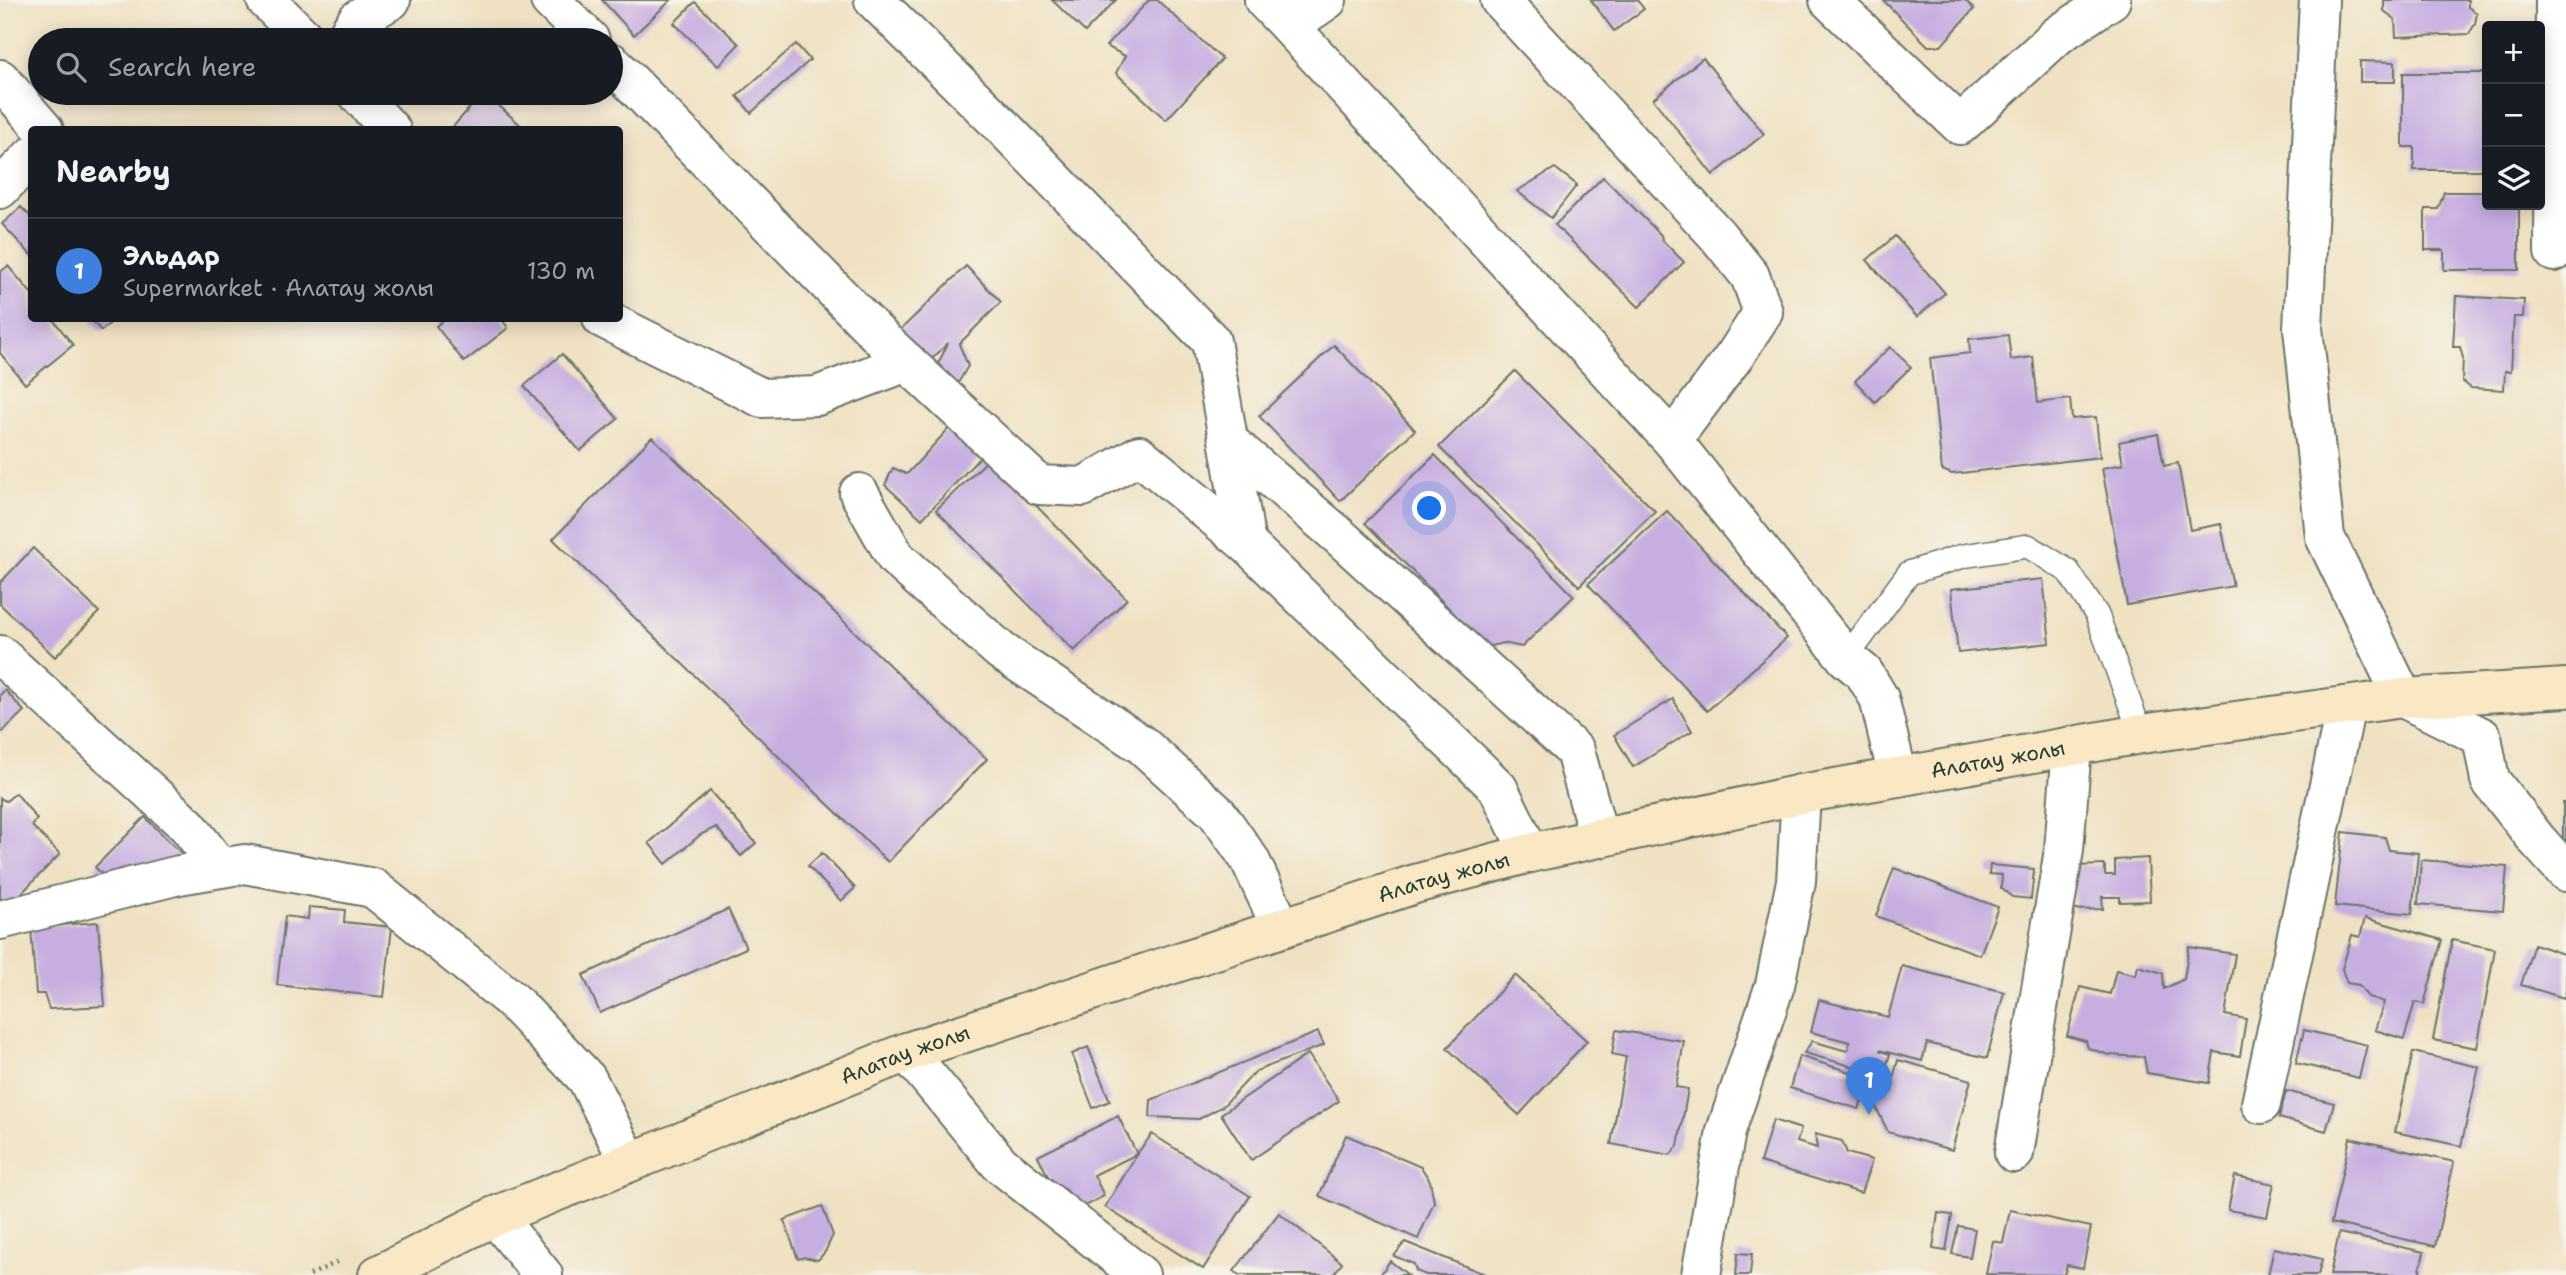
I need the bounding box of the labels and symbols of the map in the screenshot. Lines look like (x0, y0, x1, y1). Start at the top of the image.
your location (1412, 491, 1446, 525)
street label: Алатау жолы (1929, 734, 2067, 785)
street label: Алатау жолы (1374, 845, 1513, 909)
street label: Алатау жолы (836, 1018, 974, 1091)
pin: 1 (1846, 1057, 1892, 1115)

